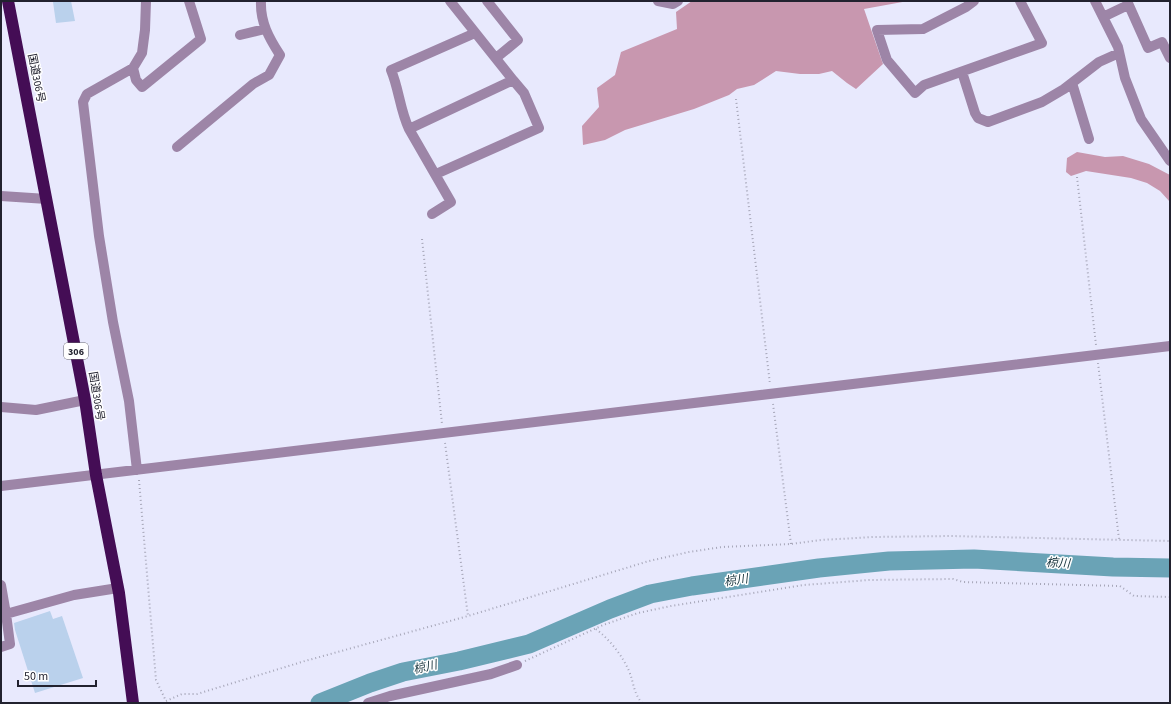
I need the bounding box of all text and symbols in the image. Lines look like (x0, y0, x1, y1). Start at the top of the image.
street label: 国道306号 (24, 52, 49, 104)
road number: 306 (64, 343, 88, 359)
street label: 国道306号 (85, 371, 108, 422)
water label: 椋川 (1046, 554, 1072, 573)
water label: 椋川 (723, 570, 751, 591)
water label: 椋川 (412, 656, 441, 678)
scale bar (18, 662, 96, 688)
text: 50 m (24, 668, 48, 685)

